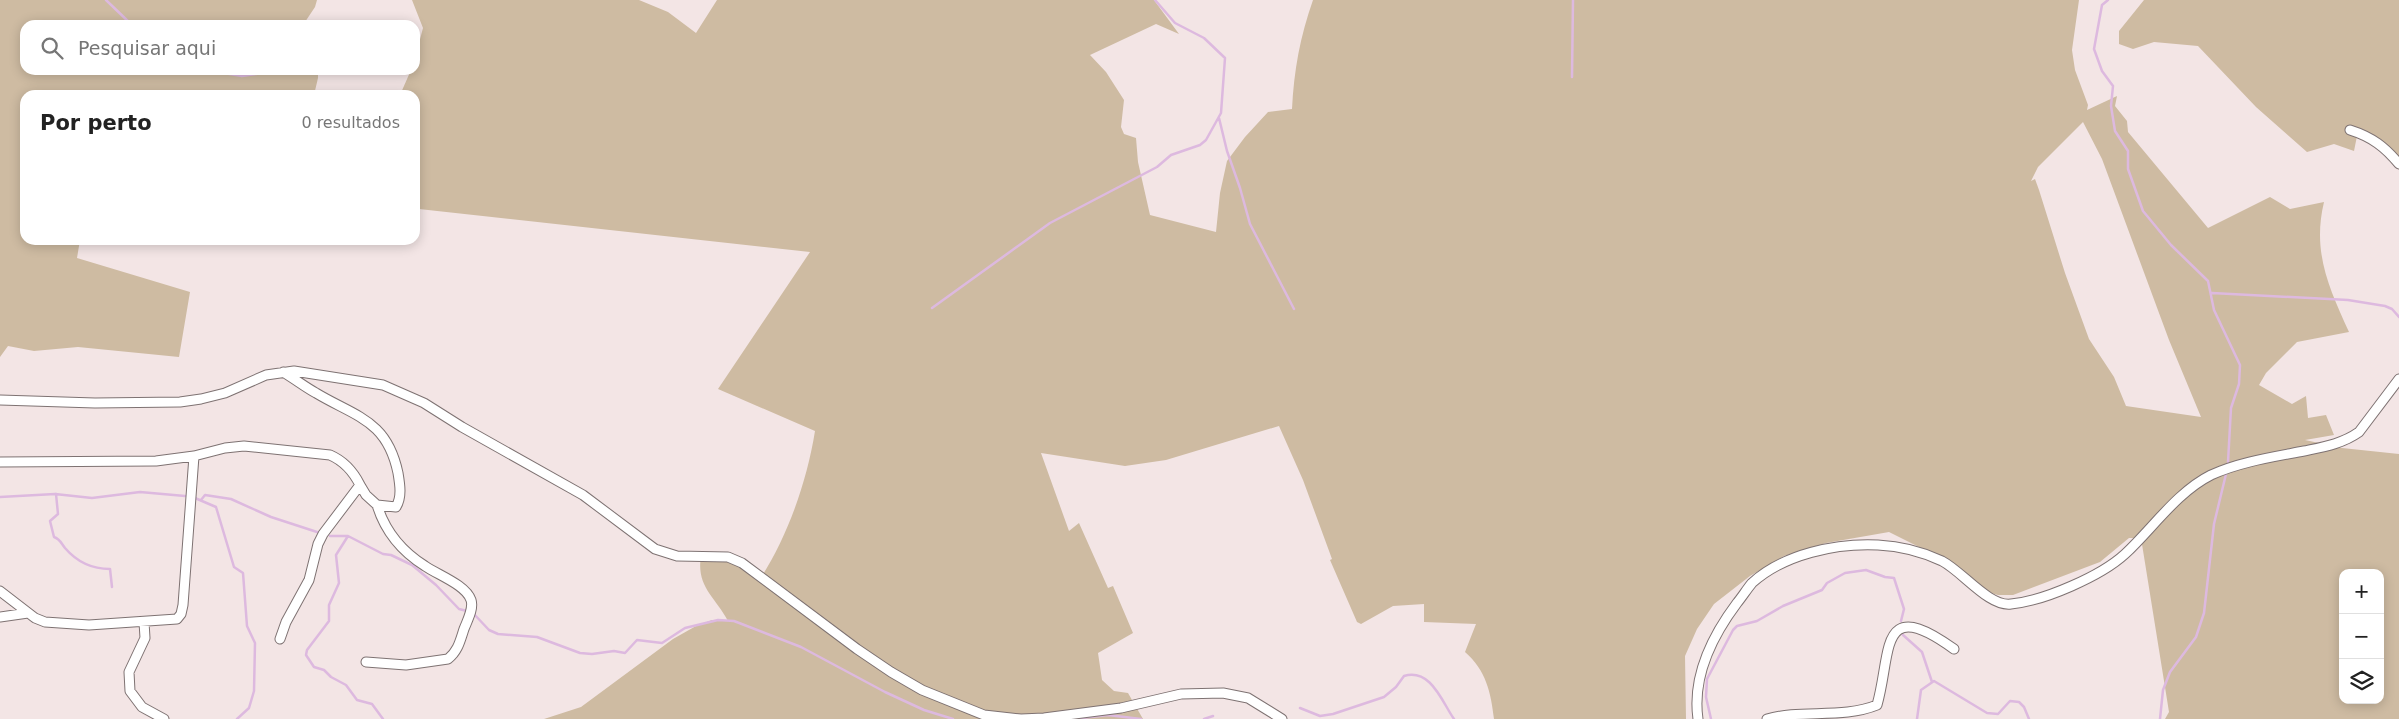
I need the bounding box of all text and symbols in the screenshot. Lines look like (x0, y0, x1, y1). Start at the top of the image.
search box (20, 20, 420, 75)
icon: search (38, 34, 66, 62)
text: Pesquisar aqui (78, 37, 216, 59)
text: Por perto (40, 111, 152, 135)
text: 0 resultados (301, 113, 400, 132)
map controls (2339, 569, 2384, 704)
button: + (2339, 569, 2384, 614)
button: − (2339, 614, 2384, 659)
button: layers (2339, 659, 2384, 704)

